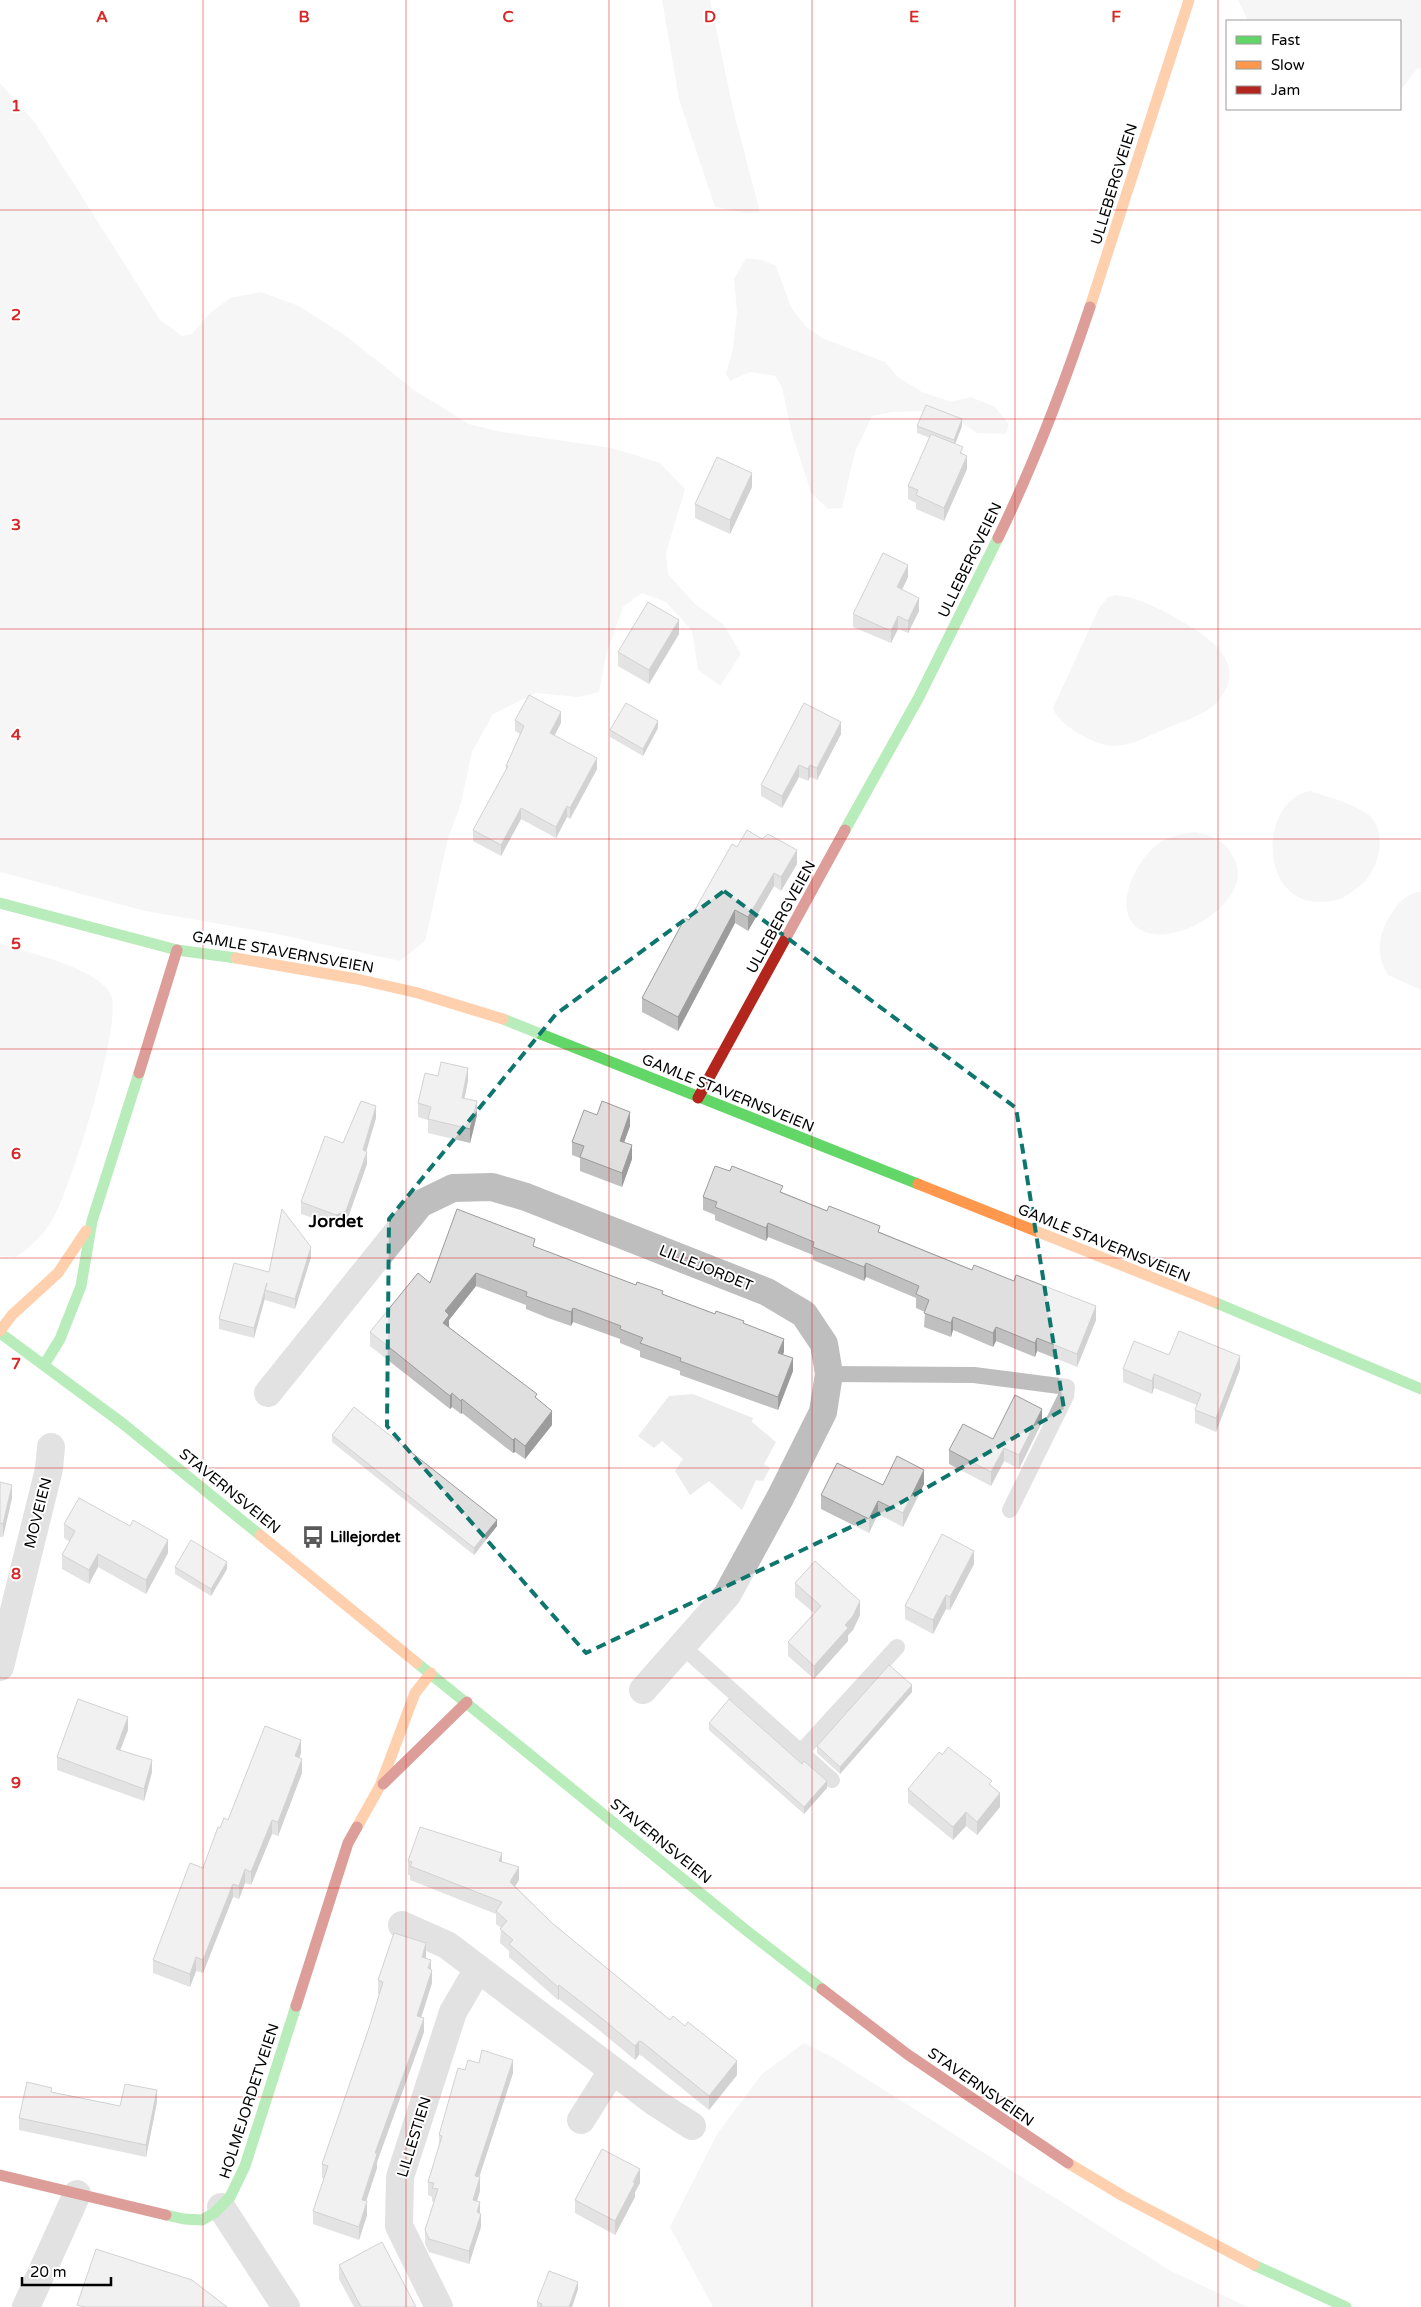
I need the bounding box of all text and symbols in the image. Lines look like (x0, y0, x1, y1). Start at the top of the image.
text: A (96, 7, 108, 27)
text: B (298, 7, 310, 27)
text: C (502, 7, 514, 27)
text: D (704, 7, 716, 27)
text: E (909, 7, 919, 27)
text: F (1111, 7, 1121, 27)
legend (1226, 20, 1401, 110)
text: Fast (1271, 31, 1301, 49)
text: Slow (1271, 56, 1305, 74)
text: Jam (1271, 81, 1300, 99)
text: 1 (11, 96, 21, 116)
street label: ULLEBERGVEIEN (1087, 121, 1141, 247)
text: 2 (11, 305, 21, 325)
street label: ULLEBERGVEIEN (934, 499, 1006, 621)
text: 3 (11, 515, 21, 535)
text: 4 (11, 725, 21, 745)
street label: ULLEBERGVEIEN (743, 857, 819, 977)
street label: GAMLE STAVERNSVEIEN (191, 927, 375, 977)
text: 5 (11, 934, 21, 954)
street label: GAMLE STAVERNSVEIEN (639, 1050, 817, 1136)
text: 6 (11, 1144, 21, 1164)
street label: GAMLE STAVERNSVEIEN (1015, 1200, 1193, 1286)
district label: Jordet (308, 1210, 363, 1232)
street label: LILLEJORDET (656, 1241, 756, 1295)
text: 7 (11, 1354, 21, 1374)
street label: STAVERNSVEIEN (176, 1445, 284, 1537)
street label: MOVEIEN (21, 1476, 55, 1550)
bus stop icon: Lillejordet (300, 1524, 326, 1550)
place label: Lillejordet (330, 1528, 401, 1547)
text: 8 (11, 1564, 21, 1584)
text: 9 (11, 1773, 21, 1793)
street label: STAVERNSVEIEN (607, 1795, 715, 1887)
street label: HOLMEJORDETVEIEN (215, 2021, 283, 2181)
street label: STAVERNSVEIEN (925, 2044, 1037, 2130)
street label: LILLESTIEN (393, 2094, 435, 2180)
scale bar (22, 2254, 111, 2286)
text: 20 m (30, 2263, 67, 2281)

